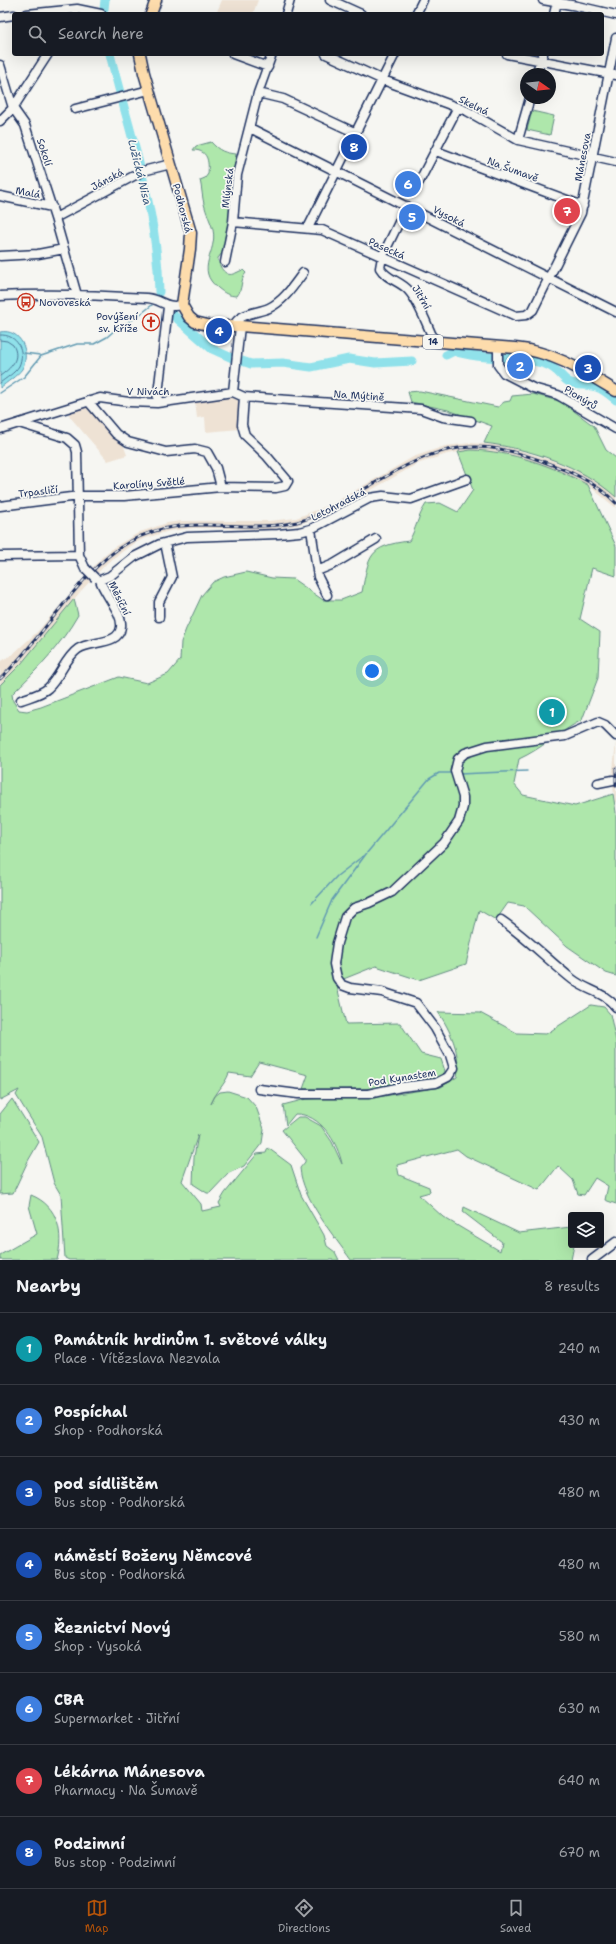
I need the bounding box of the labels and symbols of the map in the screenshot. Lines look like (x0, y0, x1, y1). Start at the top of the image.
north arrow (520, 68, 556, 104)
street label: Skelná (457, 93, 492, 119)
street label: Mánesova (571, 131, 594, 183)
pin: 8 (341, 132, 367, 162)
street label: Sokolí (34, 137, 55, 168)
water label: Lužická Nisa (124, 138, 155, 207)
street label: Na Šumavě (485, 154, 541, 185)
street label: Jánská (89, 165, 126, 193)
street label: Mlýnská (219, 166, 237, 209)
pin: 6 (395, 169, 421, 199)
street label: Podhorská (170, 182, 196, 235)
street label: Malá (14, 184, 42, 201)
pin: 7 (554, 196, 580, 226)
pin: 5 (399, 202, 425, 232)
street label: Vysoká (431, 203, 468, 230)
street label: Pasecká (367, 235, 408, 263)
street label: Jitřní (409, 283, 434, 312)
bus stop icon: Novoveská (16, 292, 36, 312)
place label: Novoveská (39, 296, 92, 309)
place label: Povýšení sv. Kříže (96, 310, 138, 335)
church icon: Povýšení sv. Kříže (141, 312, 161, 332)
pin: 4 (206, 316, 232, 346)
road number: 14 (423, 335, 443, 349)
pin: 2 (507, 351, 533, 381)
pin: 3 (575, 353, 601, 383)
street label: Pionýrů (562, 383, 600, 412)
street label: V Nivách (127, 385, 169, 398)
street label: Na Mýtině (333, 387, 385, 404)
street label: Karolíny Světlé (113, 474, 186, 492)
street label: Trpasličí (18, 483, 59, 500)
street label: Letohradská (309, 485, 369, 524)
street label: Měsíční (106, 579, 133, 618)
your location (362, 661, 382, 681)
pin: 1 (539, 697, 565, 727)
street label: Pod Kynastem (367, 1066, 437, 1089)

